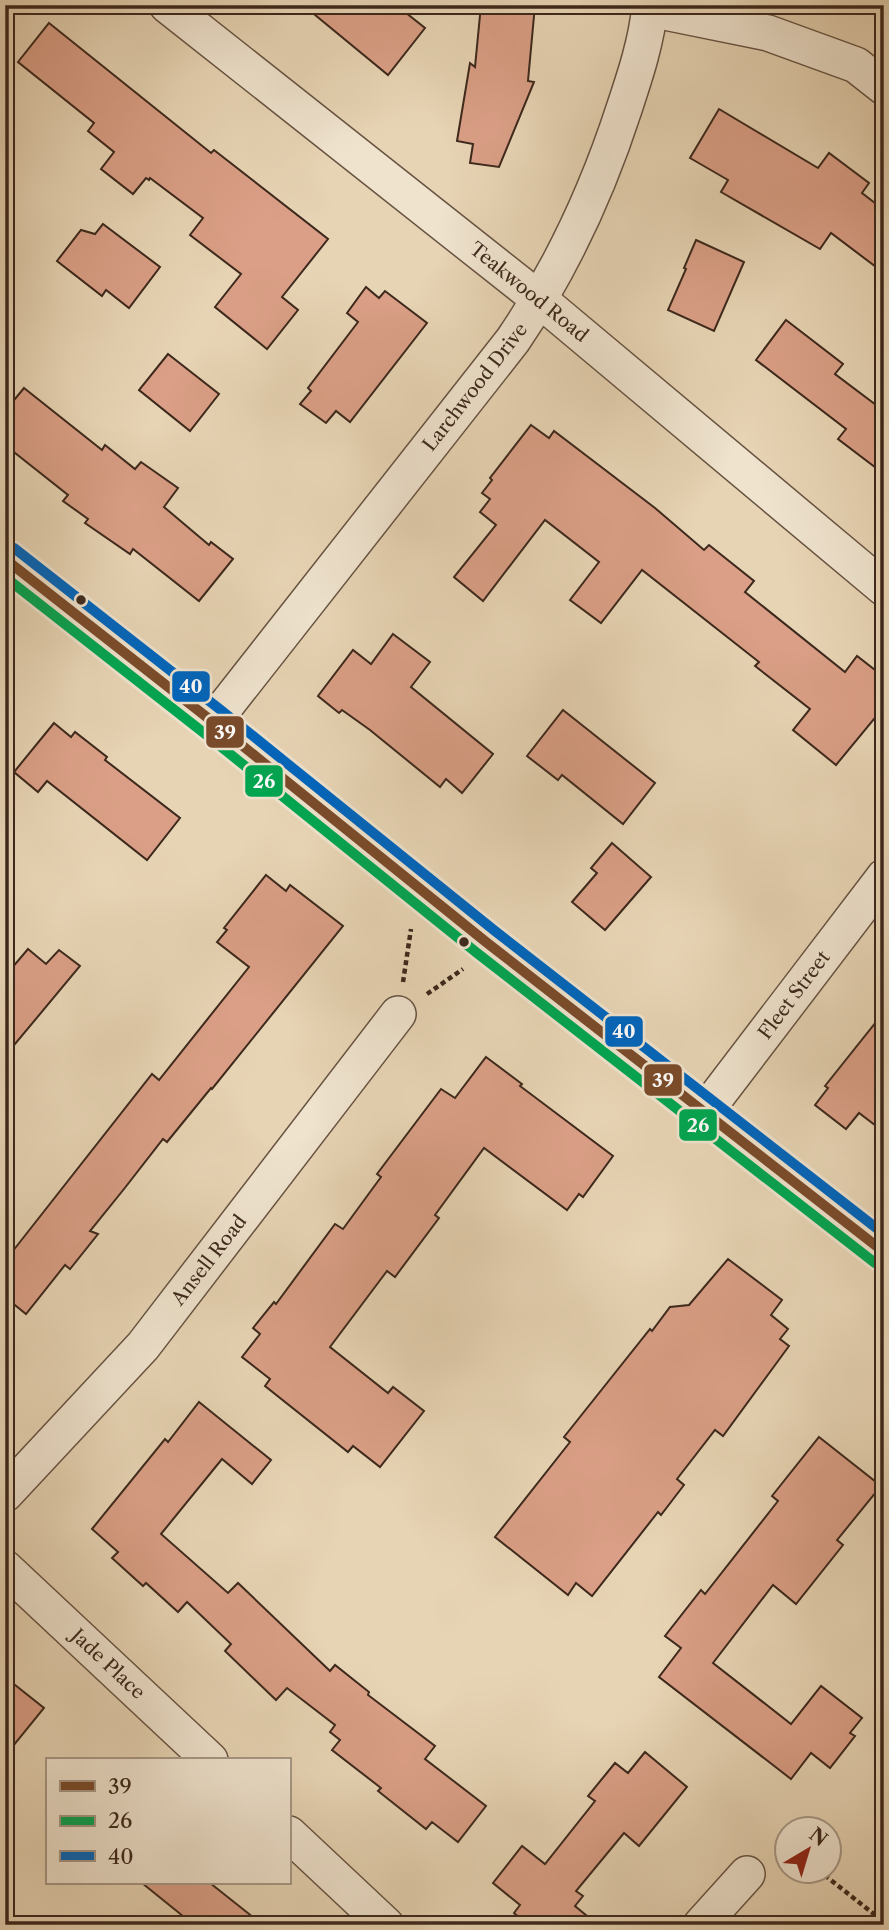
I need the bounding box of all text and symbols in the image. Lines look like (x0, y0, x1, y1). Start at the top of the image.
street label: Teakwood Road (465, 237, 593, 347)
street label: Larchwood Drive (418, 318, 532, 456)
unlabelled marker (74, 593, 88, 607)
line badge: 40 (171, 670, 211, 703)
text: 40 (179, 675, 203, 698)
line badge: 39 (205, 715, 245, 749)
text: 39 (214, 721, 236, 744)
line badge: 26 (244, 764, 284, 798)
text: 26 (253, 770, 275, 793)
unlabelled marker (457, 935, 471, 949)
street label: Fleet Street (753, 946, 835, 1044)
line badge: 40 (604, 1015, 644, 1048)
text: 40 (612, 1020, 636, 1043)
line badge: 39 (643, 1063, 683, 1097)
text: 39 (652, 1069, 674, 1092)
line badge: 26 (678, 1108, 718, 1142)
text: 26 (687, 1114, 709, 1137)
street label: Ansell Road (166, 1210, 252, 1311)
street label: Jade Place (64, 1622, 150, 1704)
legend (46, 1758, 290, 1884)
text: 39 (108, 1774, 132, 1799)
text: 26 (108, 1808, 132, 1833)
north arrow (774, 1814, 844, 1884)
text: N (805, 1823, 832, 1851)
text: 40 (108, 1844, 133, 1869)

